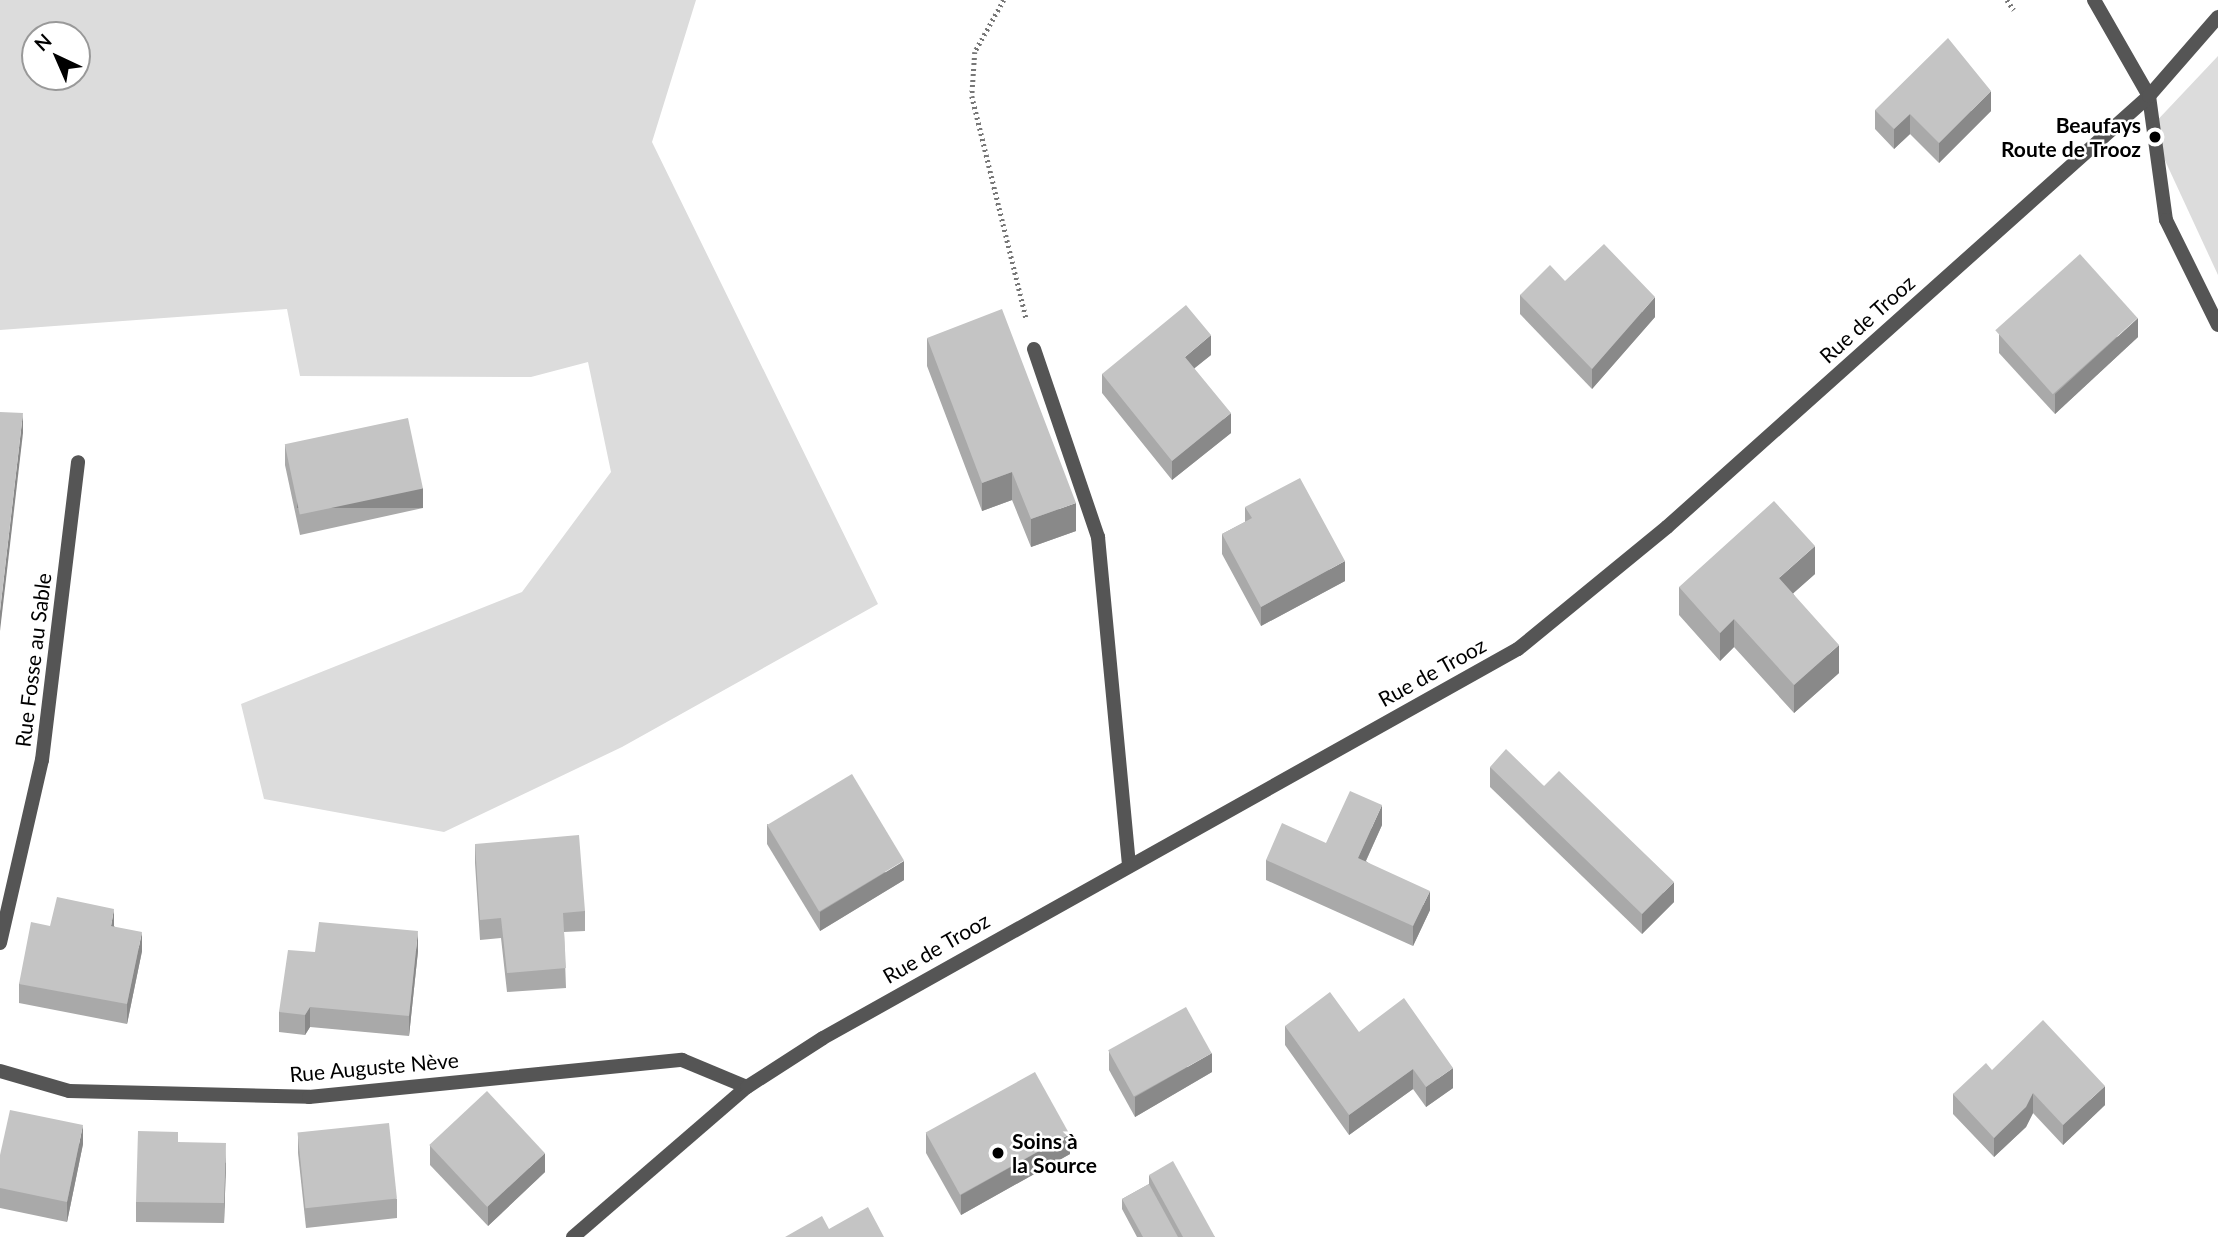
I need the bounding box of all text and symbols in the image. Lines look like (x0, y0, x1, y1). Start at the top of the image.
north arrow (21, 21, 91, 91)
text: N (29, 29, 56, 55)
place label: Beaufays Route de Trooz (2000, 112, 2141, 162)
marker: Beaufays Route de Trooz (2147, 129, 2163, 145)
street label: Rue de Trooz (1814, 270, 1920, 368)
street label: Rue Fosse au Sable (10, 571, 56, 749)
street label: Rue de Trooz (1374, 632, 1490, 712)
street label: Rue de Trooz (878, 907, 994, 989)
street label: Rue Auguste Nève (288, 1047, 460, 1087)
place label: Soins à la Source (1012, 1128, 1097, 1178)
marker: Soins à la Source (990, 1145, 1006, 1161)

